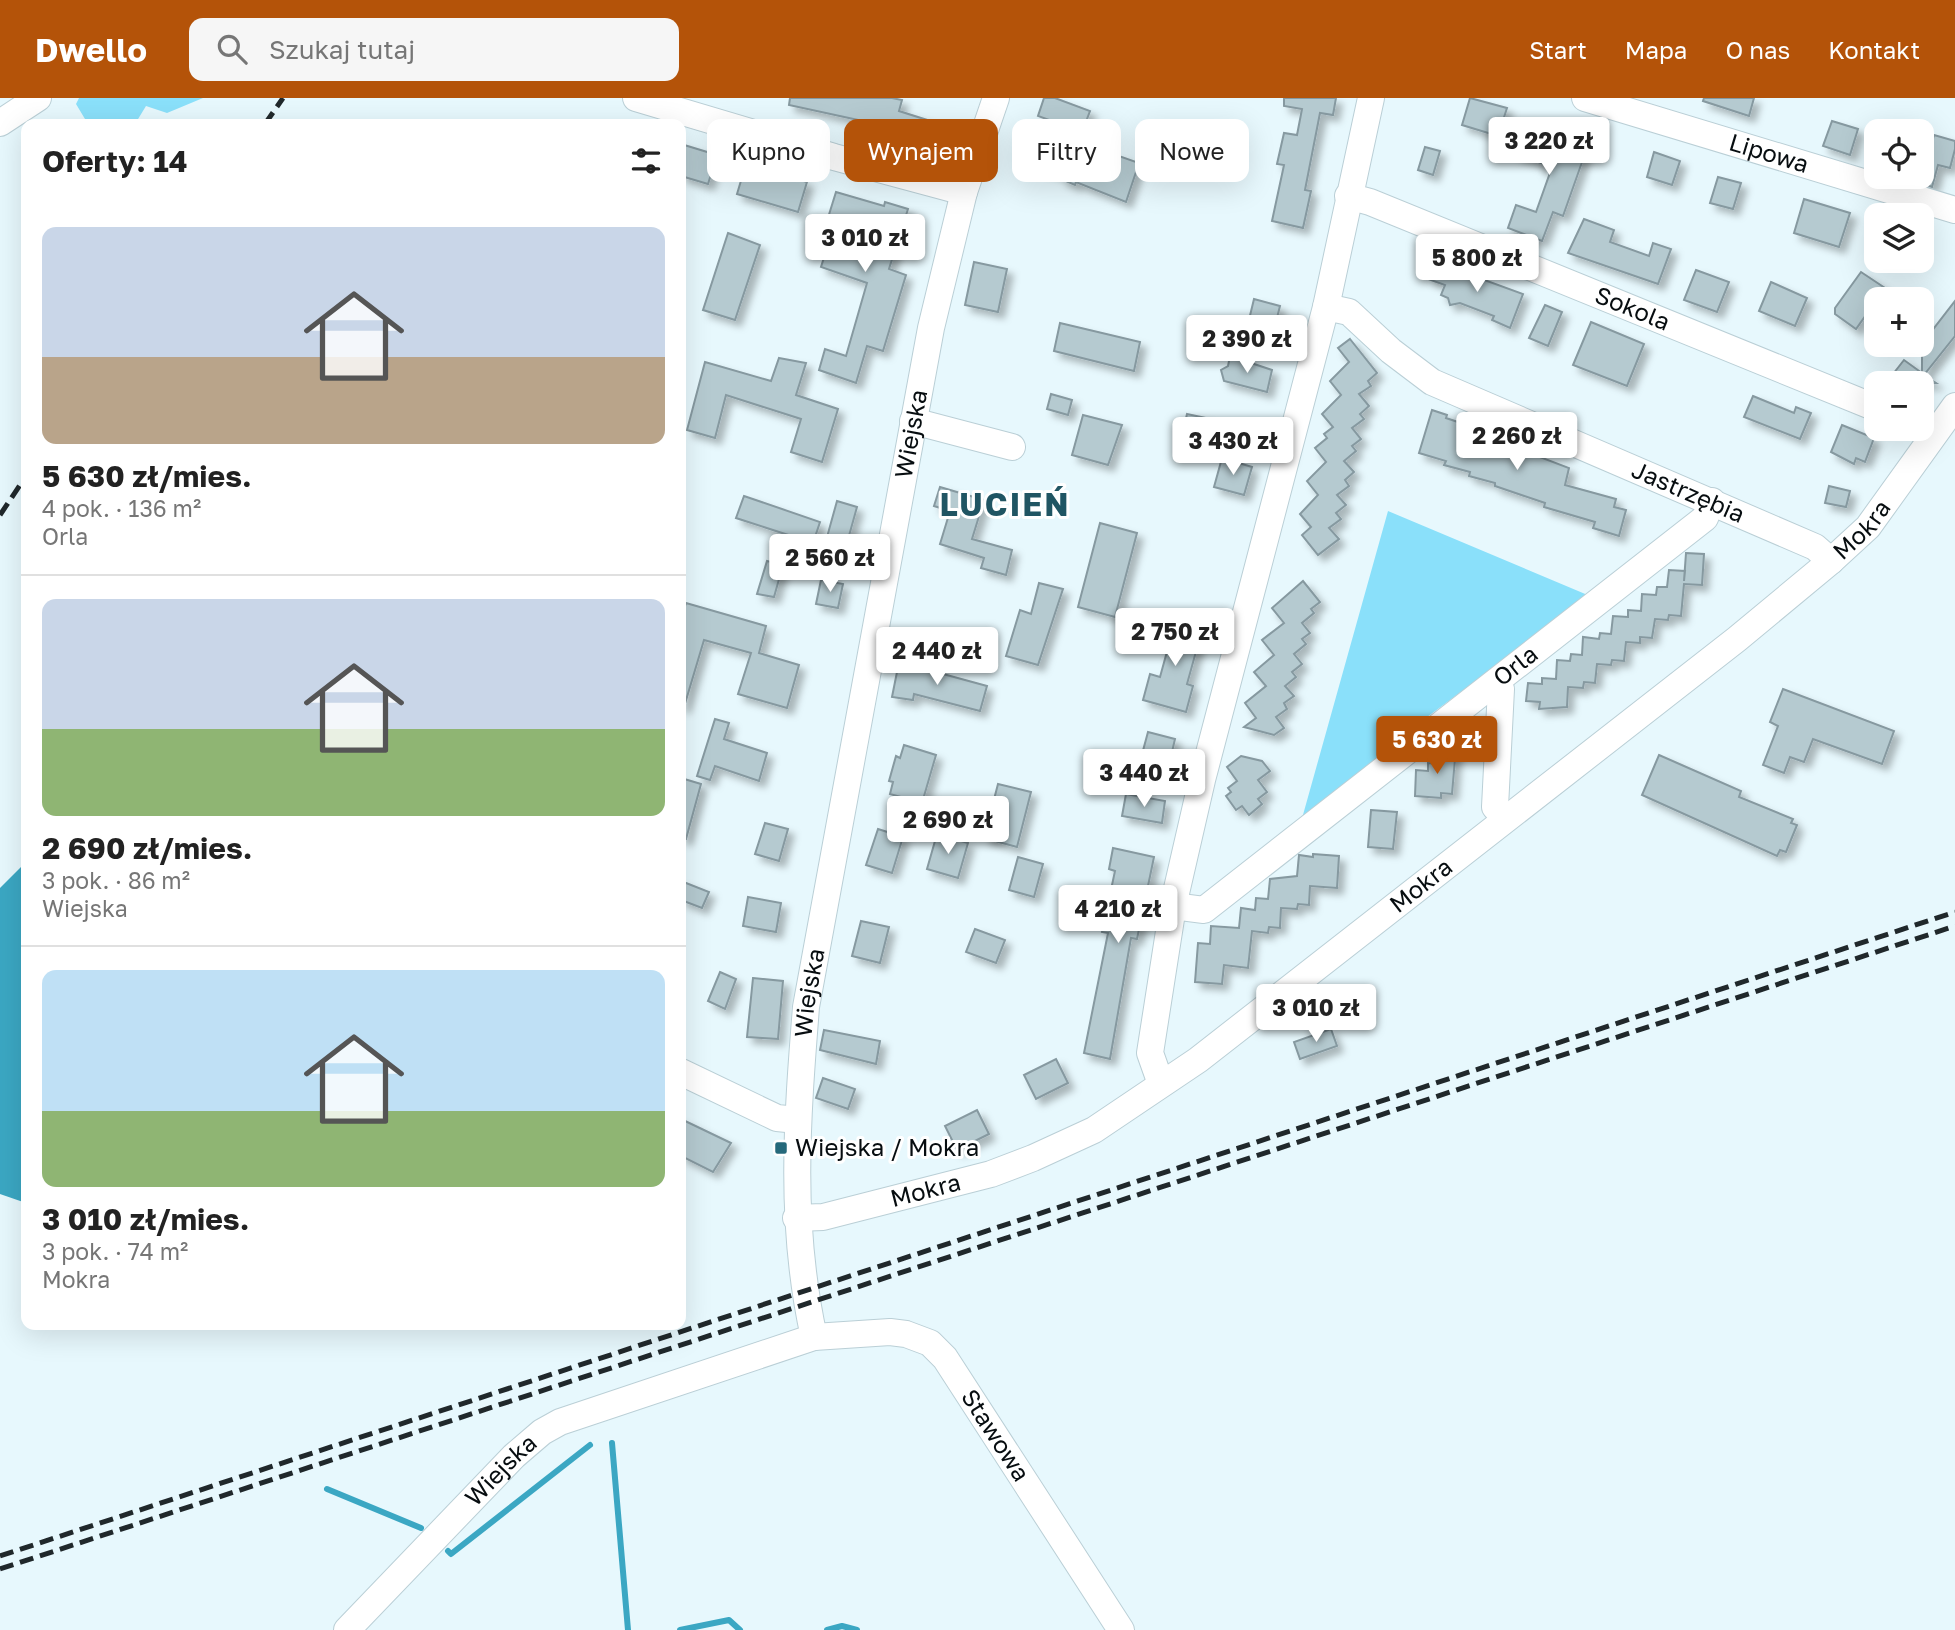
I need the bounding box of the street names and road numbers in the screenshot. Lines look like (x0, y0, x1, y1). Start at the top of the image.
street label: Lipowa (1726, 126, 1812, 178)
street label: Sokola (1591, 279, 1675, 336)
street label: Wiejska (888, 387, 932, 480)
street label: Jastrzębia (1628, 454, 1749, 528)
street label: Mokra (1826, 494, 1896, 565)
street label: Orla (1487, 639, 1543, 691)
street label: Mokra (1383, 851, 1457, 918)
street label: Wiejska (788, 946, 830, 1038)
street label: Mokra (887, 1166, 963, 1212)
street label: Stawowa (956, 1383, 1037, 1486)
street label: Wiejska (458, 1427, 542, 1511)

